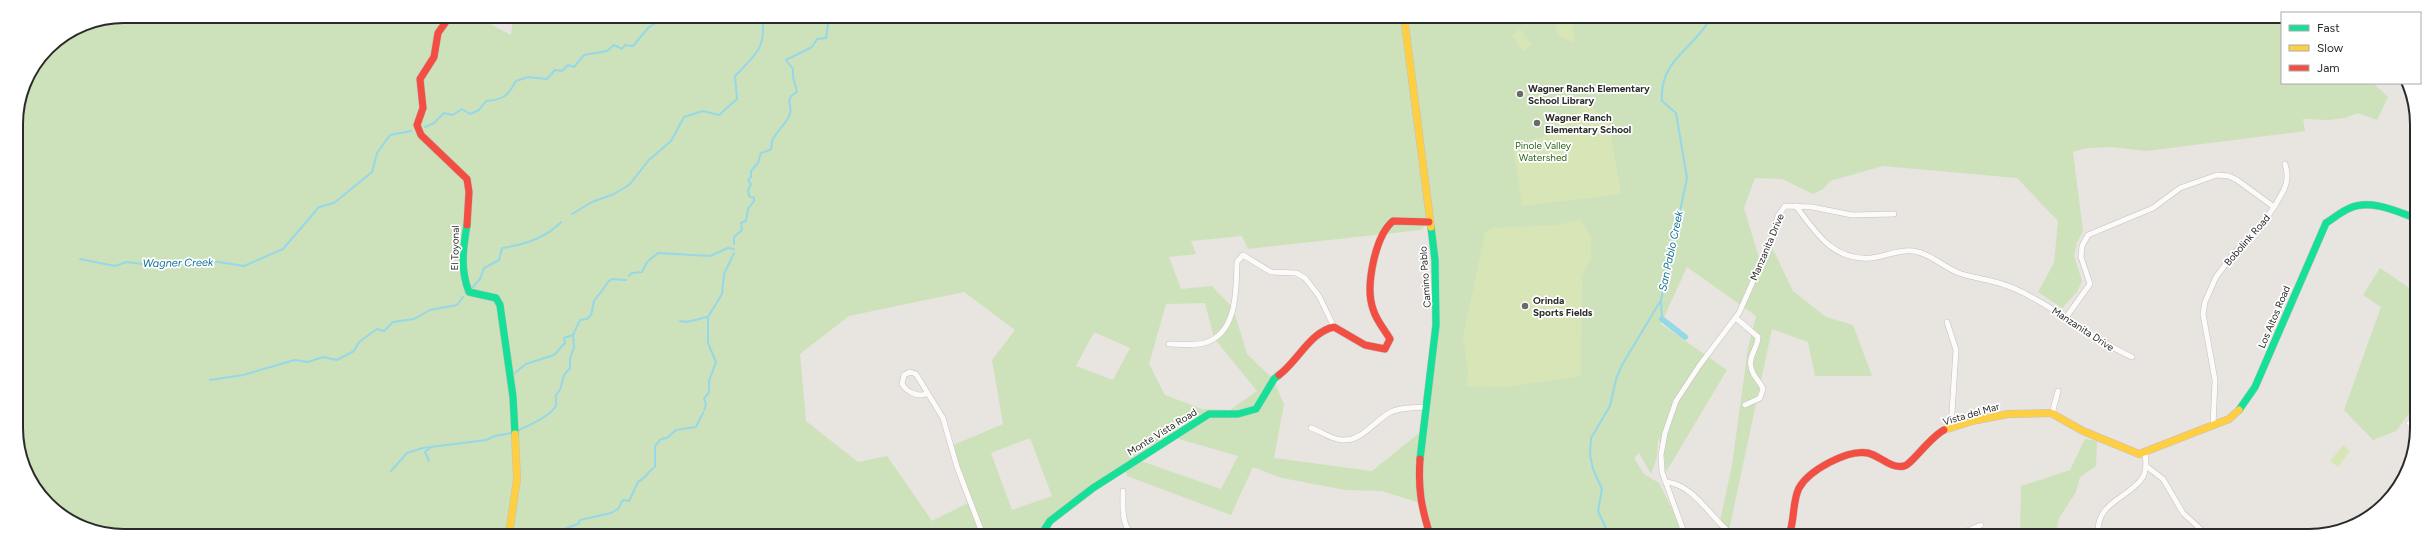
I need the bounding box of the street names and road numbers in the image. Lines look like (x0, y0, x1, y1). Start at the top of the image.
street label: Manzanita Drive (1747, 211, 1787, 282)
street label: Bobolink Road (2221, 211, 2273, 268)
street label: El Toyonal (448, 225, 462, 271)
street label: Camino Pablo (1416, 246, 1434, 308)
street label: Los Altos Road (2255, 284, 2293, 350)
street label: Manzanita Drive (2049, 304, 2117, 354)
street label: Vista del Mar (1941, 400, 2001, 428)
street label: Monte Vista Road (1125, 405, 1199, 459)

